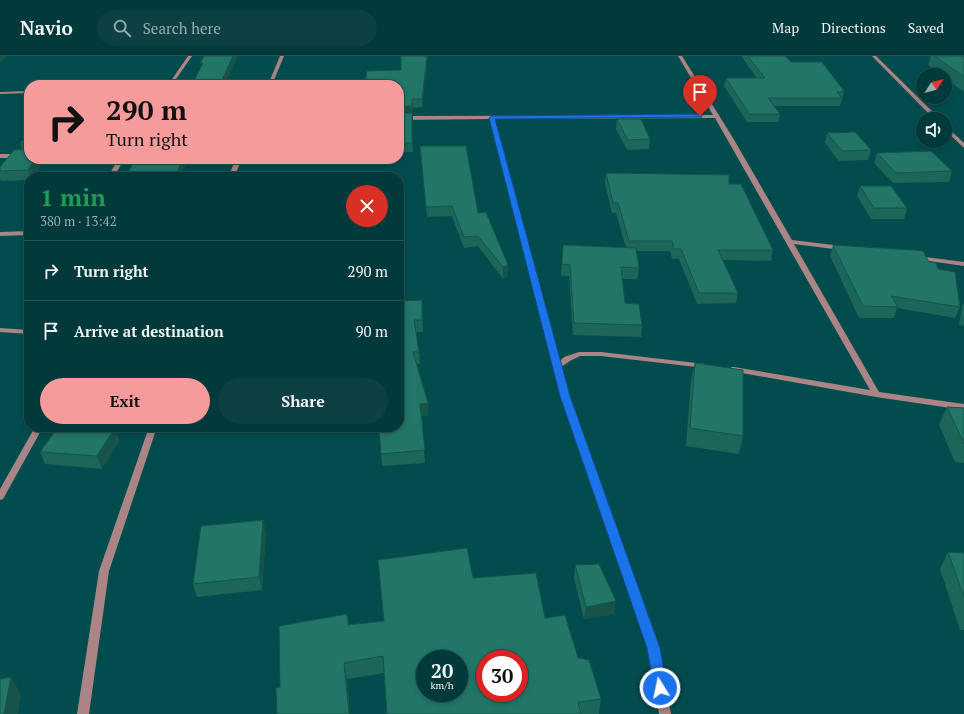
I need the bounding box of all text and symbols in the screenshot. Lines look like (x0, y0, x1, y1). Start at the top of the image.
search box (97, 10, 377, 46)
text: Navio (20, 15, 73, 40)
icon: search (111, 17, 133, 39)
text: Search here (143, 18, 221, 38)
text: Map (772, 18, 799, 37)
text: Directions (821, 18, 886, 37)
text: Saved (908, 18, 944, 37)
north arrow (916, 68, 952, 104)
map controls (916, 68, 952, 148)
pin (683, 75, 717, 116)
icon: arrive (689, 81, 711, 103)
text: 290 m (106, 91, 187, 128)
icon: right (40, 96, 92, 148)
button: sound (916, 112, 952, 148)
text: Turn right (106, 127, 188, 151)
text: 1 min (40, 181, 106, 213)
button: close (346, 185, 388, 227)
text: 380 m · 13:42 (40, 212, 117, 230)
icon: right (40, 260, 62, 282)
text: Turn right (74, 261, 149, 281)
text: 290 m (347, 261, 388, 281)
icon: arrive (40, 320, 62, 342)
text: Arrive at destination (74, 321, 224, 341)
text: 90 m (355, 321, 388, 341)
button: Exit (40, 378, 210, 424)
button: Share (218, 378, 388, 424)
speed limit sign: 30 (476, 650, 528, 702)
text: 20 (431, 657, 453, 684)
position arrow (639, 667, 681, 709)
text: km/h (430, 679, 454, 692)

